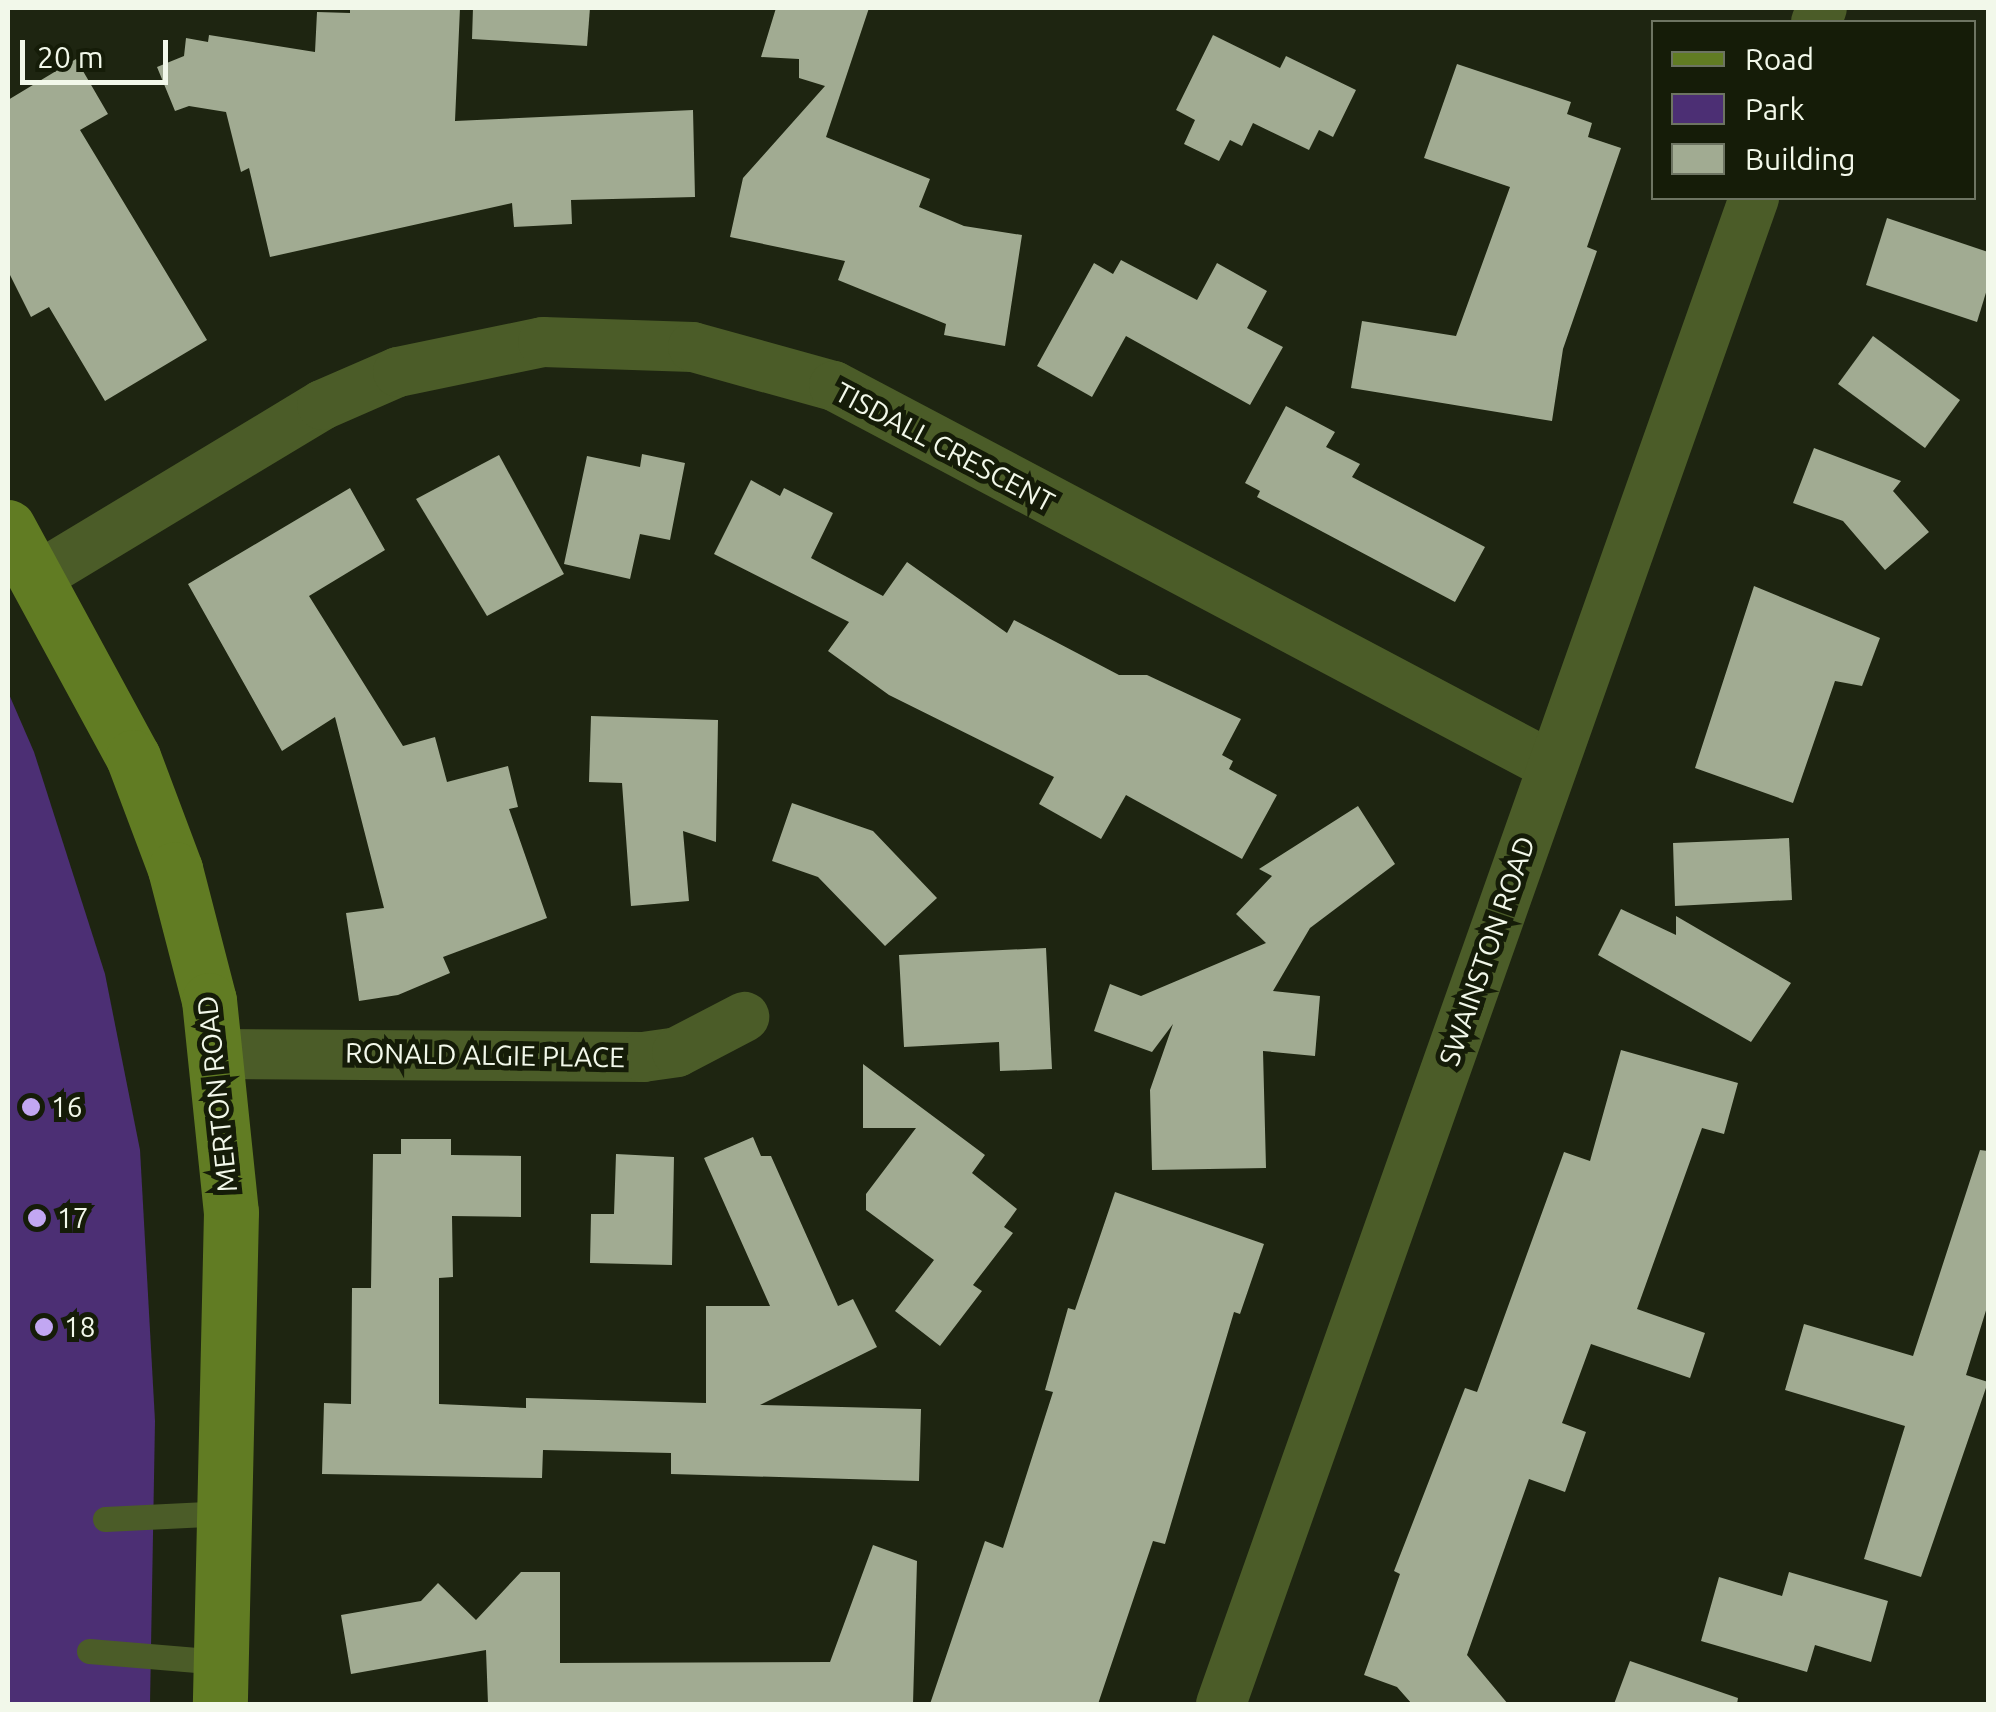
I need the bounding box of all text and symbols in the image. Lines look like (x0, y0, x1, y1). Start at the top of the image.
scale bar (25, 20, 172, 82)
legend (1651, 20, 1976, 200)
text: 20 m (37, 40, 104, 74)
text: Road (1745, 42, 1814, 76)
text: Park (1745, 92, 1805, 126)
text: Building (1745, 142, 1856, 176)
street label: TISDALL CRESCENT (830, 375, 1060, 519)
street label: SWAINSTON ROAD (1432, 832, 1542, 1070)
street label: MERTON ROAD (190, 994, 244, 1194)
street label: RONALD ALGIE PLACE (345, 1036, 625, 1074)
place label: 16 (51, 1090, 83, 1124)
marker: 16 (20, 1096, 42, 1118)
place label: 17 (57, 1201, 89, 1235)
marker: 17 (26, 1207, 48, 1229)
place label: 18 (64, 1310, 96, 1344)
marker: 18 (33, 1316, 55, 1338)

